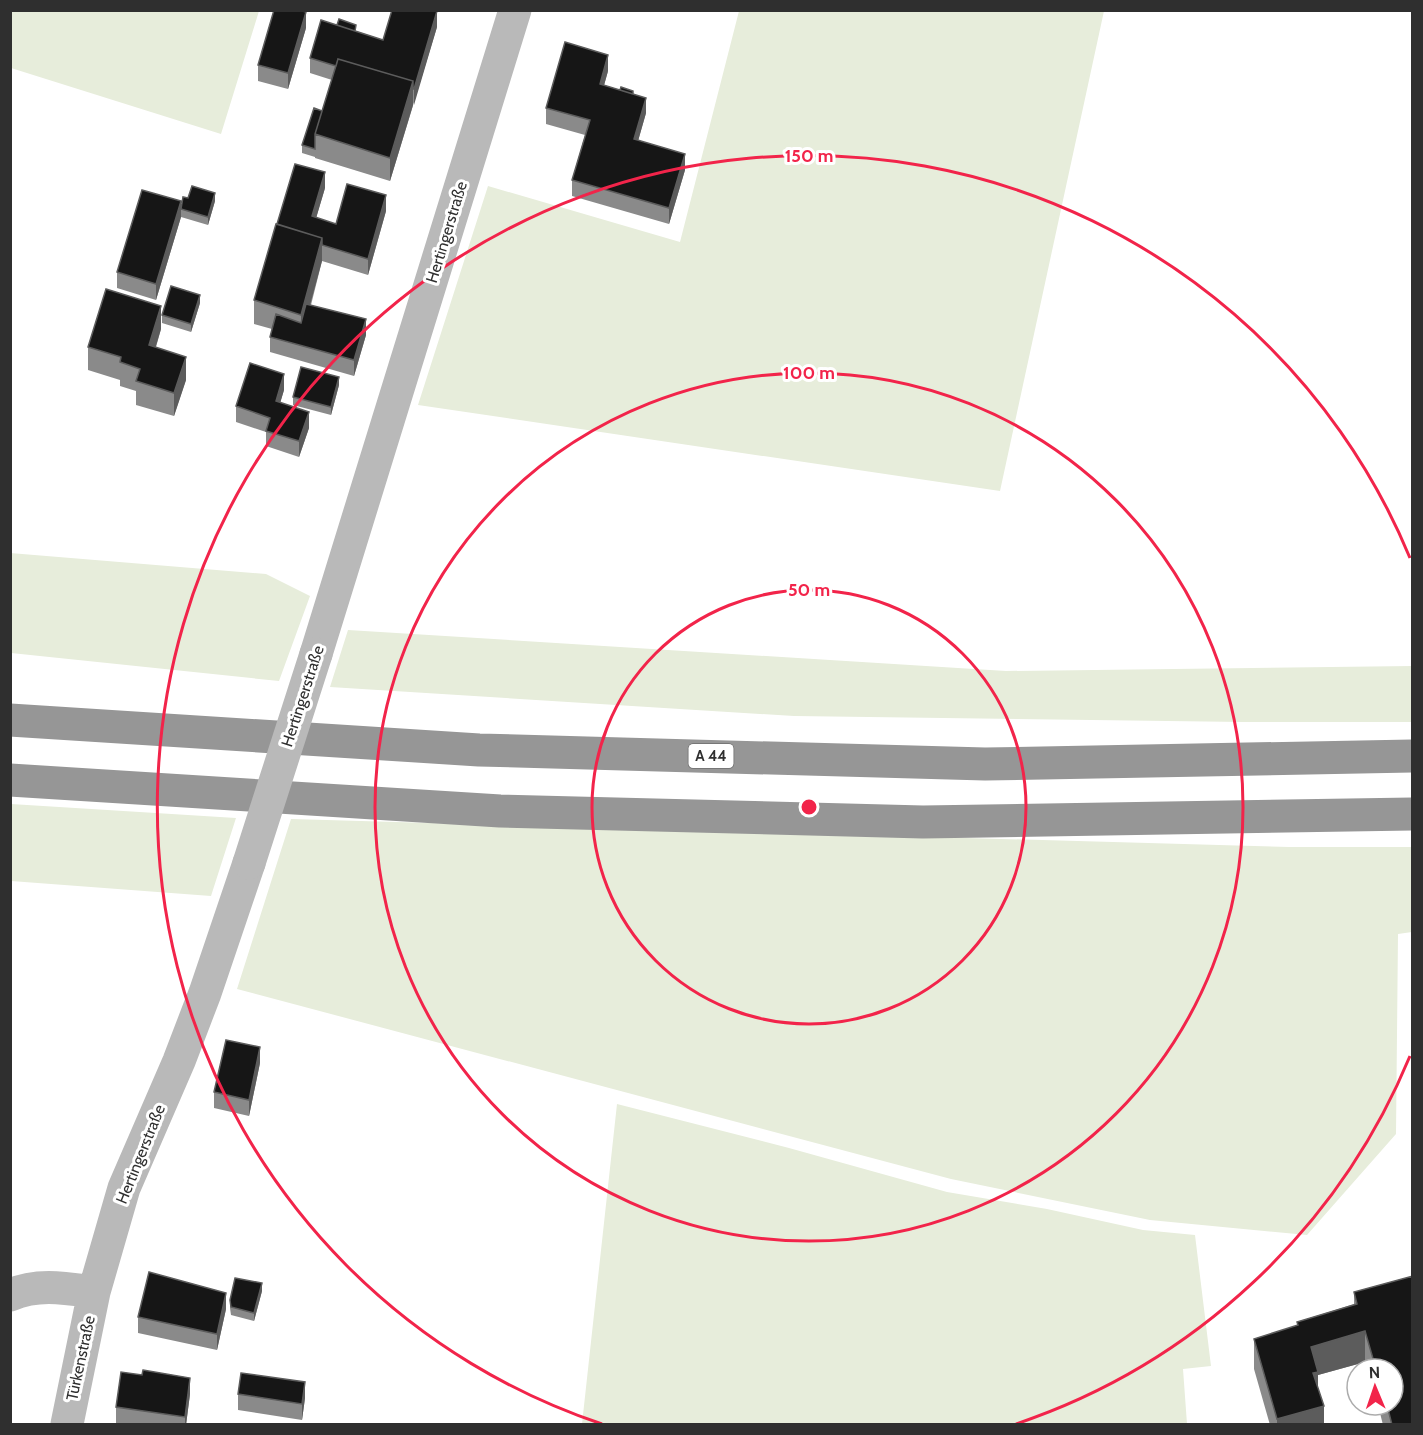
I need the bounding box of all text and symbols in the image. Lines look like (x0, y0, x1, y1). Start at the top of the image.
text: 150 m (785, 145, 833, 167)
street label: Hertingerstraße (422, 179, 471, 285)
text: 100 m (783, 362, 835, 384)
text: 50 m (788, 579, 830, 601)
street label: Hertingerstraße (277, 643, 328, 749)
road number: A 44 (688, 744, 734, 768)
centre of rings (799, 797, 819, 817)
street label: Hertingerstraße (112, 1102, 169, 1207)
street label: Türkenstraße (62, 1314, 99, 1402)
north arrow (1345, 1357, 1405, 1417)
text: N (1369, 1363, 1380, 1382)

